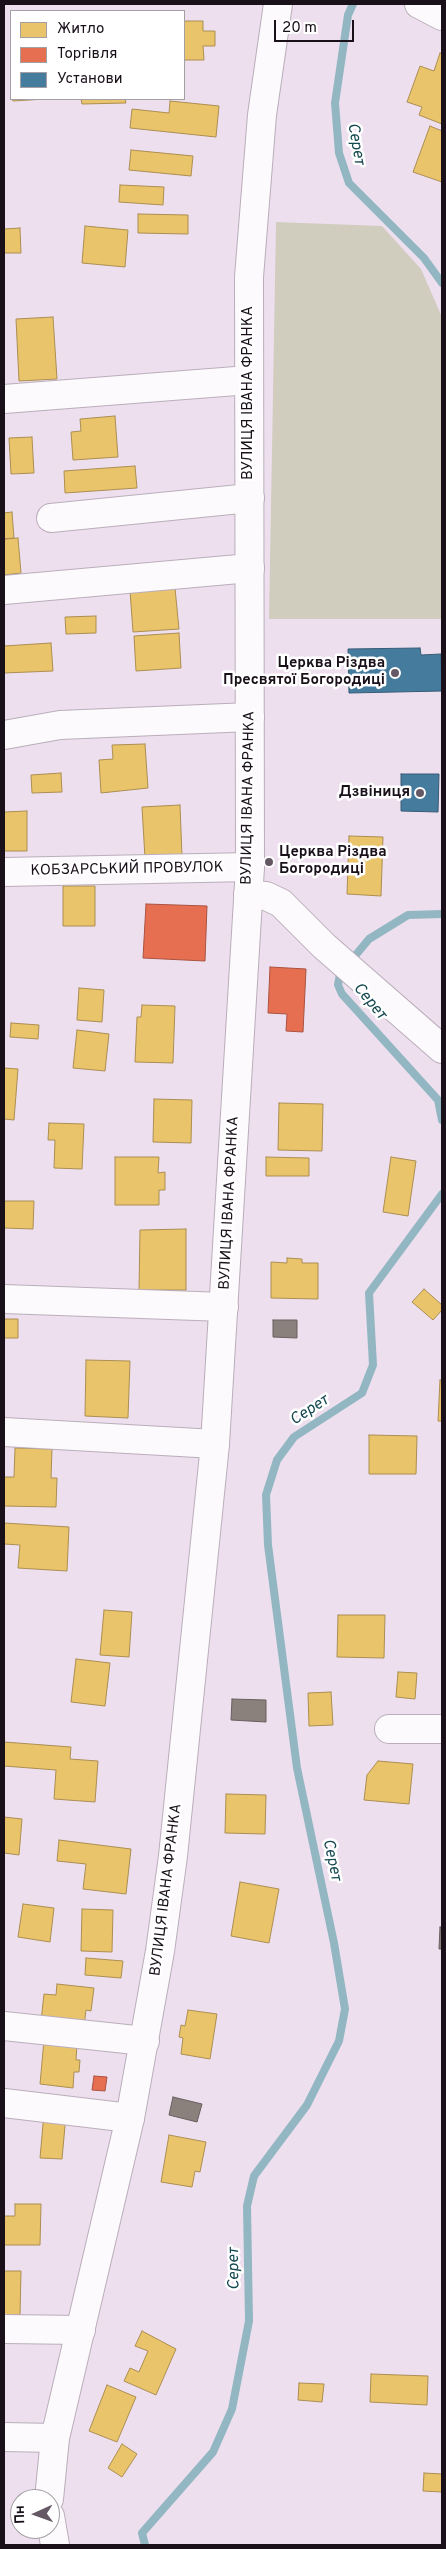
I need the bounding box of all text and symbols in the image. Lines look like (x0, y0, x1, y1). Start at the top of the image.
legend (10, 10, 185, 100)
scale bar (276, 10, 356, 42)
text: 20 m (282, 19, 317, 38)
text: Житло (57, 20, 104, 39)
text: Торгівля (57, 45, 118, 64)
text: Установи (57, 70, 123, 89)
water label: Серет (342, 122, 368, 166)
street label: ВУЛИЦЯ ІВАНА ФРАНКА (240, 306, 258, 480)
place label: Церква Різдва Пресвятої Богородиці (223, 655, 385, 690)
marker: Церква Різдва Пресвятої Богородиці (389, 667, 401, 679)
street label: ВУЛИЦЯ ІВАНА ФРАНКА (238, 711, 260, 885)
place label: Дзвіниця (339, 784, 410, 802)
marker: Дзвіниця (414, 787, 426, 799)
place label: Церква Різдва Богородиці (279, 844, 387, 879)
marker: Церква Різдва Богородиці (263, 856, 275, 868)
street label: КОБЗАРСЬКИЙ ПРОВУЛОК (30, 859, 224, 881)
water label: Серет (348, 980, 390, 1024)
street label: ВУЛИЦЯ ІВАНА ФРАНКА (216, 1116, 244, 1290)
water label: Серет (287, 1391, 333, 1431)
street label: ВУЛИЦЯ ІВАНА ФРАНКА (147, 1803, 187, 1977)
water label: Серет (317, 1837, 345, 1883)
water label: Серет (225, 2248, 245, 2290)
north arrow (10, 2489, 60, 2539)
text: Пн (12, 2505, 29, 2524)

